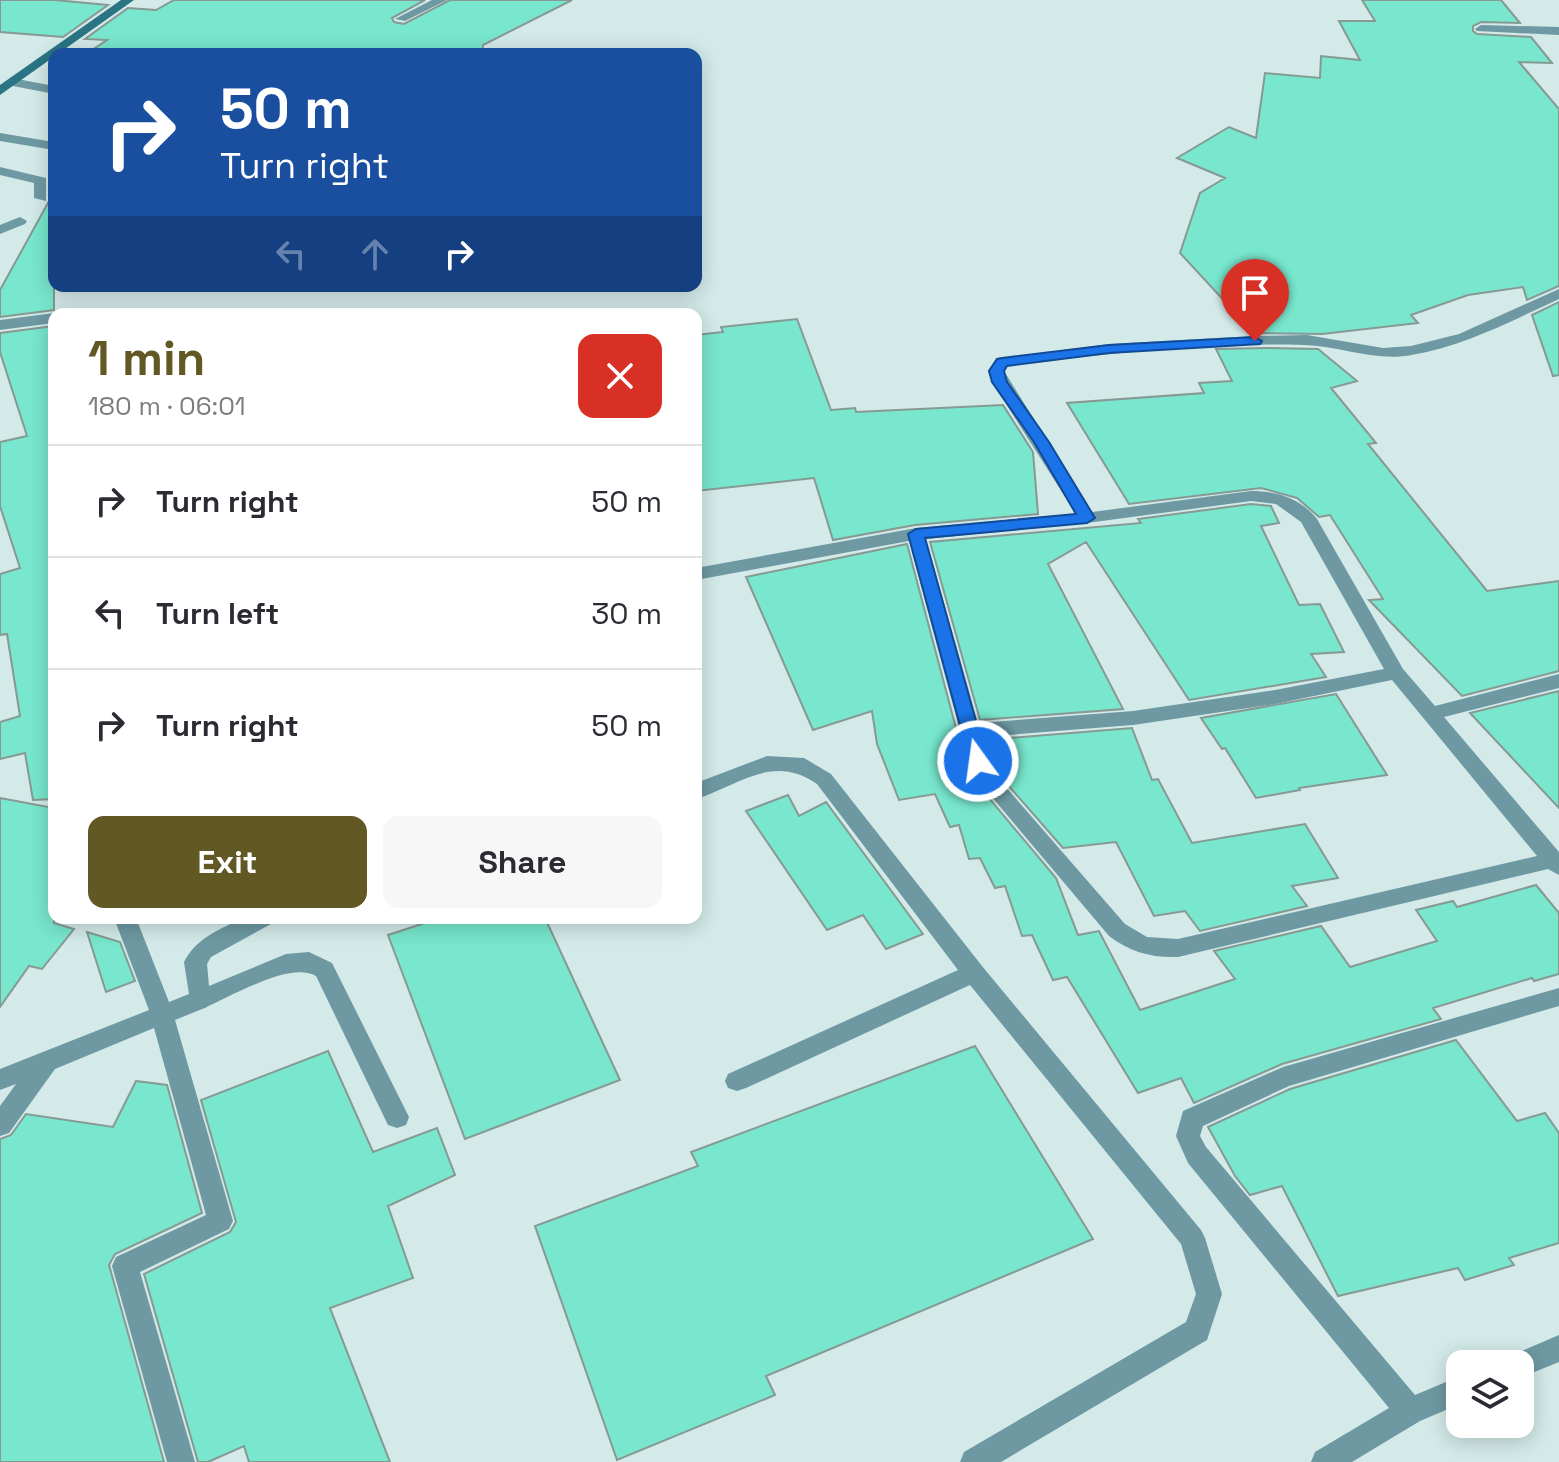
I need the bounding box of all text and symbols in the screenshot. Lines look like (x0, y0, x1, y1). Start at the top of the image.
text: 50 m (220, 73, 352, 144)
icon: right (88, 80, 192, 184)
text: Turn right (220, 143, 389, 189)
icon: left (269, 232, 313, 276)
icon: ahead (353, 232, 397, 276)
icon: right (437, 232, 481, 276)
pin (1221, 259, 1289, 341)
icon: arrive (1233, 271, 1277, 315)
text: 1 min (88, 328, 205, 389)
button: close (578, 334, 662, 418)
text: 180 m · 06:01 (88, 389, 246, 423)
icon: right (88, 479, 132, 523)
text: Turn right (156, 482, 299, 521)
text: 50 m (591, 482, 662, 521)
icon: left (88, 591, 132, 635)
text: Turn left (156, 594, 279, 633)
text: 30 m (591, 594, 662, 633)
icon: right (88, 703, 132, 747)
text: Turn right (156, 706, 299, 745)
text: 50 m (591, 706, 662, 745)
position arrow (936, 719, 1020, 803)
button: Exit (88, 816, 367, 908)
button: Share (383, 816, 662, 908)
map controls (1446, 1350, 1534, 1438)
button: layers (1446, 1350, 1534, 1438)

